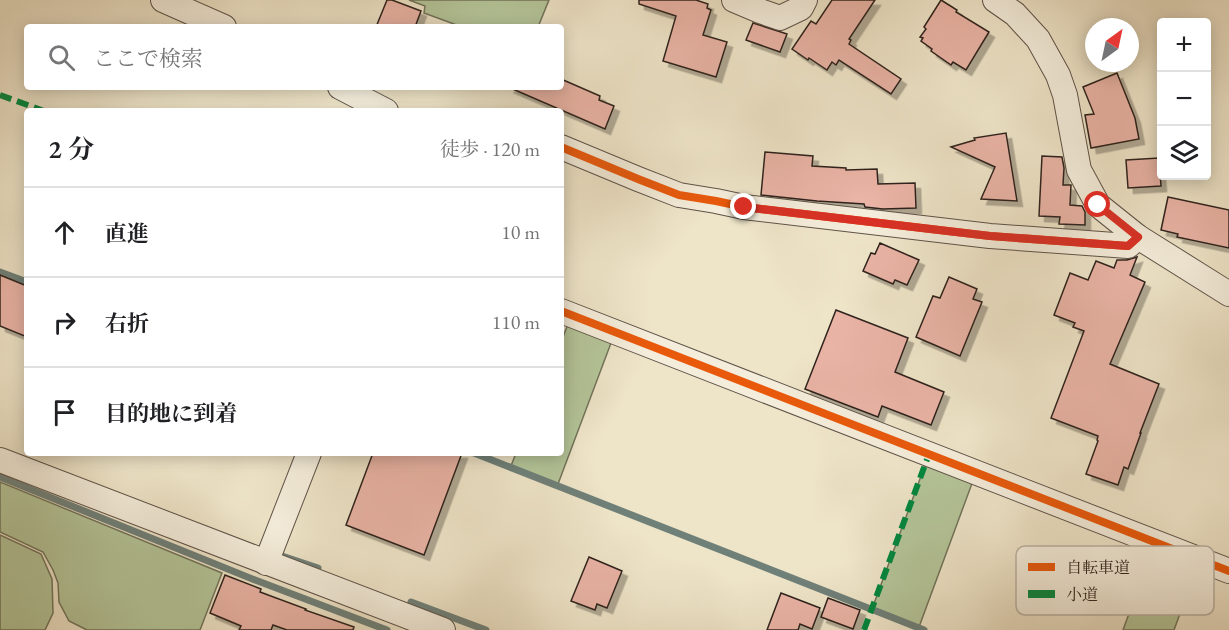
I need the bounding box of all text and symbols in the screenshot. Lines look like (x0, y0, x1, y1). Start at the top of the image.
north arrow (1085, 18, 1139, 72)
map controls (1157, 18, 1211, 180)
button: + (1157, 18, 1211, 72)
search box (24, 24, 564, 90)
icon: search (45, 41, 78, 74)
text: ここで検索 (93, 44, 203, 73)
button: − (1157, 72, 1211, 126)
button: layers (1157, 126, 1211, 180)
text: 2 分 (48, 132, 94, 166)
text: 徒歩 · 120 m (440, 136, 540, 162)
route start (1084, 191, 1110, 217)
route end (730, 193, 756, 219)
icon: ahead (48, 216, 81, 249)
text: 直進 (105, 219, 149, 248)
text: 10 m (501, 219, 540, 245)
icon: right (48, 306, 81, 339)
text: 右折 (105, 309, 149, 338)
text: 110 m (492, 309, 540, 335)
icon: arrive (48, 396, 81, 429)
text: 目的地に到着 (105, 399, 237, 428)
legend (1016, 546, 1214, 615)
text: 自転車道 (1066, 557, 1130, 578)
text: 小道 (1066, 584, 1098, 605)

